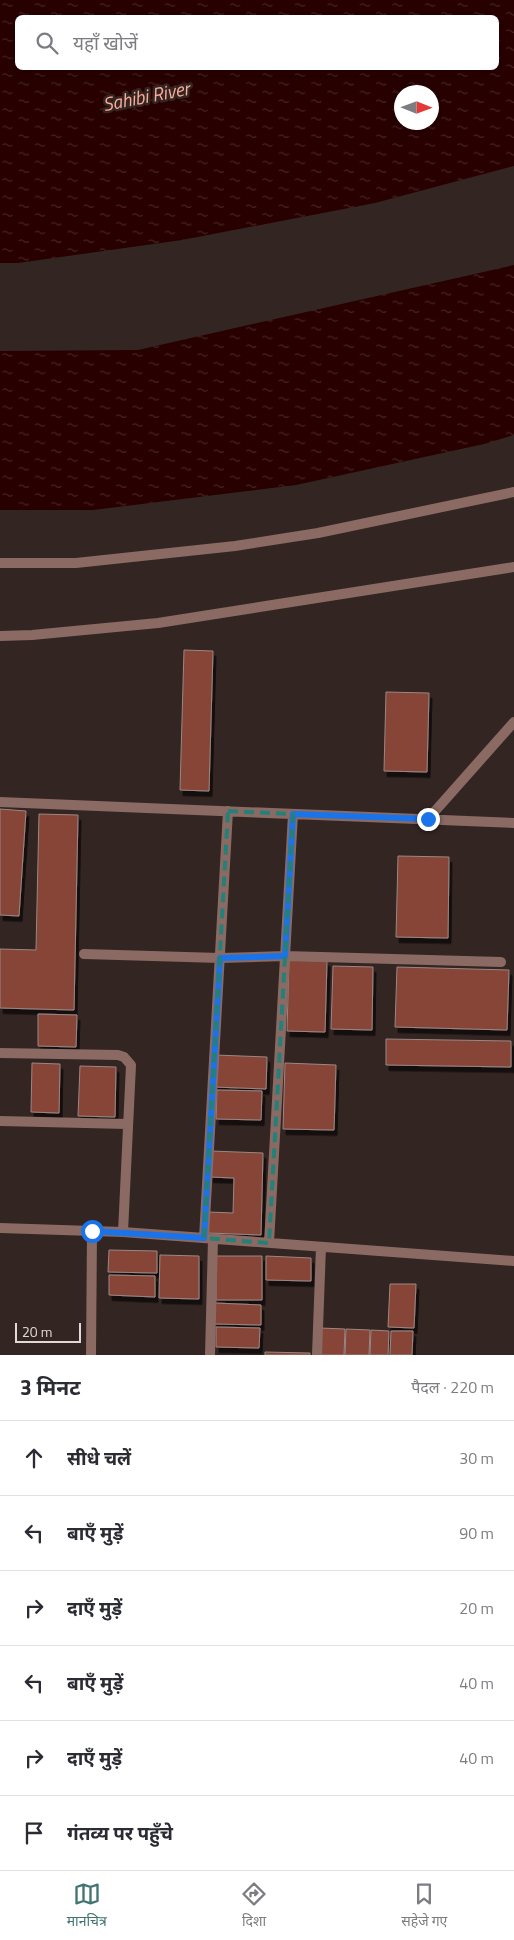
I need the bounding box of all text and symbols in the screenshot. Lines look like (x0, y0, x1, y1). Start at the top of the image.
search box (15, 15, 499, 70)
text: यहाँ खोजें (73, 28, 138, 57)
icon: search (33, 29, 61, 57)
water label: Sahibi River (100, 73, 194, 118)
north arrow (394, 85, 439, 130)
route end (417, 808, 440, 831)
route start (81, 1220, 104, 1243)
scale bar (15, 1320, 81, 1343)
text: 20 m (22, 1321, 52, 1342)
text: 3 मिनट (20, 1371, 80, 1403)
text: पैदल · 220 m (411, 1375, 494, 1399)
text: सीधे चलें (67, 1443, 131, 1472)
icon: ahead (20, 1444, 48, 1472)
text: 30 m (459, 1446, 494, 1470)
text: बाएँ मुड़ें (67, 1518, 123, 1547)
icon: left (20, 1519, 48, 1547)
text: 90 m (459, 1521, 494, 1545)
text: दाएँ मुड़ें (67, 1593, 122, 1622)
icon: right (20, 1594, 48, 1622)
text: 20 m (459, 1596, 494, 1620)
text: बाएँ मुड़ें (67, 1668, 123, 1697)
icon: left (20, 1669, 48, 1697)
text: 40 m (459, 1671, 494, 1695)
text: दाएँ मुड़ें (67, 1743, 122, 1772)
icon: right (20, 1744, 48, 1772)
text: 40 m (459, 1746, 494, 1770)
text: गंतव्य पर पहुँचे (67, 1818, 173, 1847)
icon: arrive (20, 1819, 48, 1847)
tab: मानचित्र (67, 1880, 107, 1932)
tab: दिशा (240, 1880, 268, 1932)
tab: सहेजे गए (401, 1880, 447, 1932)

